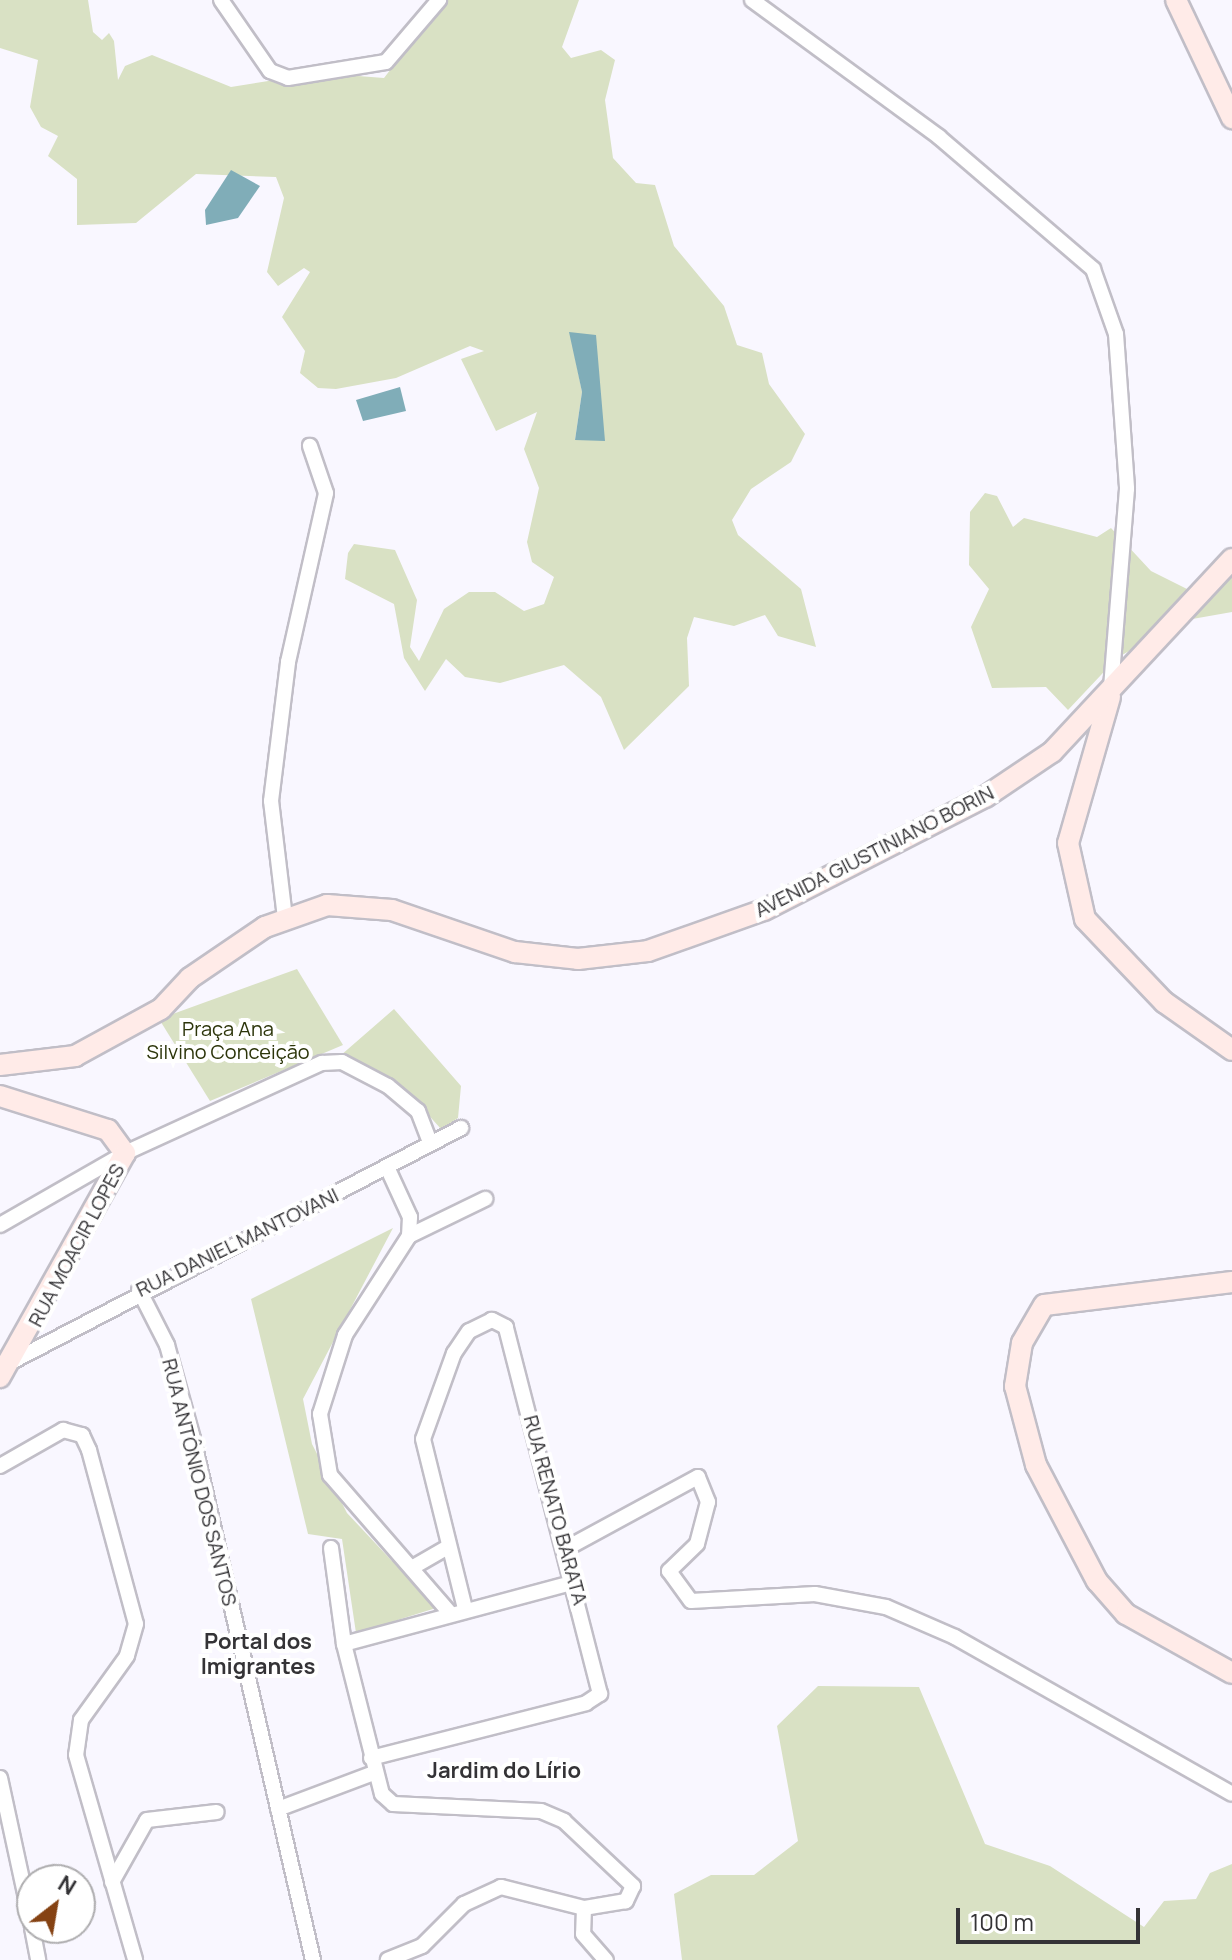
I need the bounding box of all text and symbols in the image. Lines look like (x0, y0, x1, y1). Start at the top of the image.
street label: AVENIDA GIUSTINIANO BORIN (751, 780, 997, 922)
park label: Praça Ana Silvino Conceição (146, 1017, 310, 1064)
street label: RUA MOACIR LOPES (23, 1159, 129, 1331)
street label: RUA DANIEL MANTOVANI (131, 1182, 343, 1302)
street label: RUA ANTÔNIO DOS SANTOS (158, 1356, 242, 1608)
street label: RUA RENATO BARATA (519, 1412, 593, 1608)
district label: Portal dos Imigrantes (201, 1628, 315, 1680)
district label: Jardim do Lírio (427, 1758, 581, 1784)
north arrow (16, 1864, 96, 1944)
text: N (53, 1868, 82, 1902)
scale bar (960, 1892, 1144, 1942)
text: 100 m (970, 1905, 1034, 1938)

